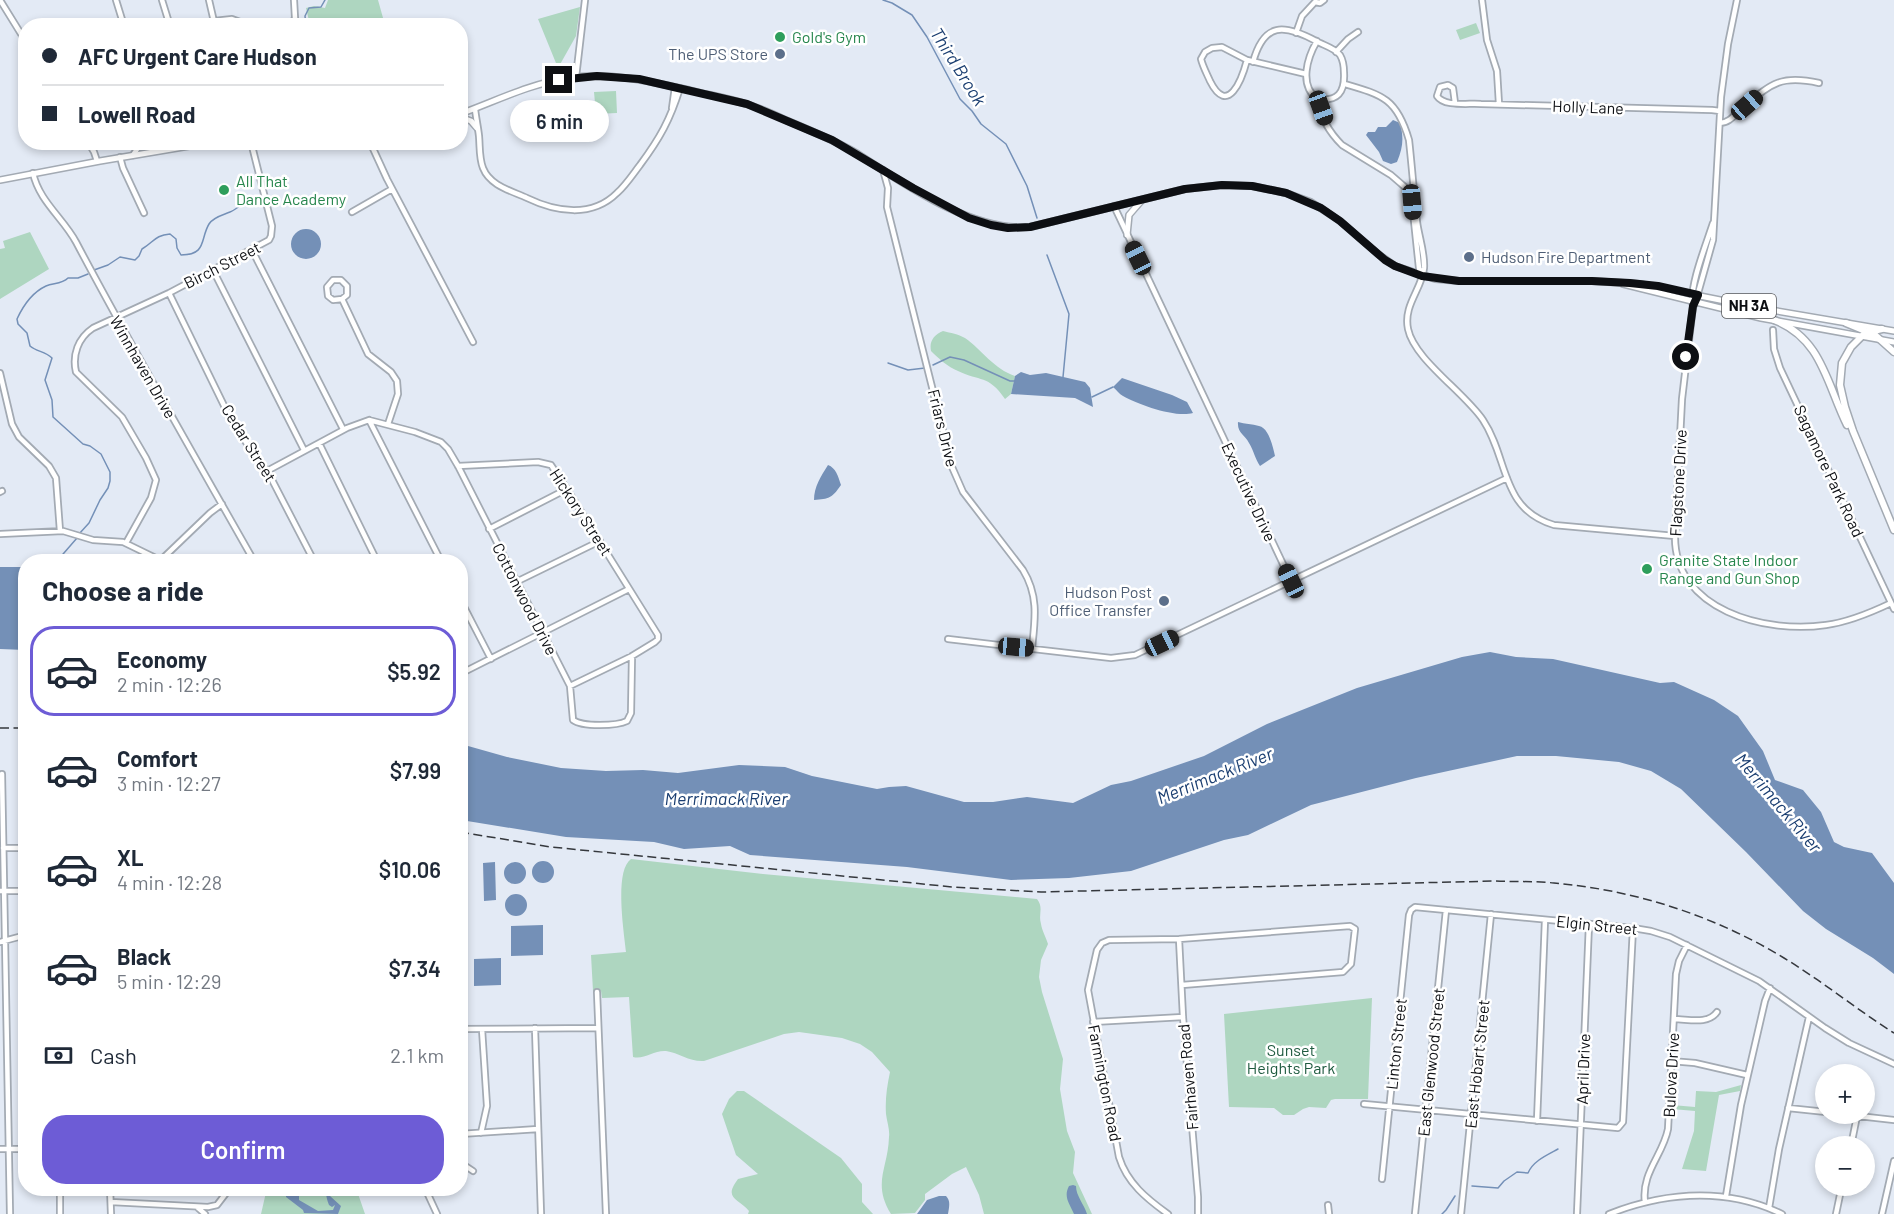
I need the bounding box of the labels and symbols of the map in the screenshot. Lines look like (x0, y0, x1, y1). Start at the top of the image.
water label: Third Brook (926, 23, 992, 110)
place label: Gold's Gym (792, 27, 866, 46)
marker: Gold's Gym (773, 30, 787, 44)
place label: The UPS Store (668, 44, 768, 63)
marker: The UPS Store (773, 47, 787, 61)
route end (545, 66, 572, 93)
car (1728, 86, 1766, 124)
car (1306, 88, 1336, 128)
street label: Holly Lane (1552, 96, 1624, 117)
callout: 6 min (510, 101, 608, 143)
place label: All That Dance Academy (236, 171, 347, 208)
marker: All That Dance Academy (217, 183, 231, 197)
car (1401, 183, 1423, 221)
street label: Birch Street (180, 237, 263, 292)
car (1122, 238, 1154, 278)
place label: Hudson Fire Department (1481, 247, 1651, 266)
marker: Hudson Fire Department (1462, 250, 1476, 264)
road number: NH 3A (1722, 294, 1776, 318)
street label: Winnhaven Drive (106, 312, 181, 421)
route start (1672, 343, 1699, 370)
street label: Friars Drive (925, 387, 962, 469)
street label: Cedar Street (218, 400, 281, 485)
street label: Sagamore Park Road (1791, 402, 1868, 540)
street label: Flagstone Drive (1665, 429, 1690, 537)
street label: Executive Drive (1218, 439, 1281, 544)
street label: Hickory Street (546, 465, 617, 559)
street label: Cottonwood Drive (489, 540, 562, 658)
place label: Granite State Indoor Range and Gun Shop (1659, 550, 1800, 587)
car (1275, 561, 1307, 601)
marker: Granite State Indoor Range and Gun Shop (1640, 562, 1654, 576)
place label: Hudson Post Office Transfer (1049, 582, 1152, 619)
marker: Hudson Post Office Transfer (1157, 594, 1171, 608)
car (1142, 627, 1182, 659)
car (997, 636, 1035, 658)
water label: Merrimack River (1153, 742, 1276, 808)
water label: Merrimack River (1731, 748, 1827, 857)
water label: Merrimack River (664, 787, 788, 809)
street label: Elgin Street (1556, 911, 1639, 938)
street label: East Glenwood Street (1413, 987, 1448, 1137)
street label: Linton Street (1381, 997, 1410, 1090)
street label: East Hobart Street (1460, 999, 1493, 1129)
street label: Farmington Road (1085, 1023, 1126, 1143)
street label: Fairhaven Road (1173, 1023, 1202, 1131)
street label: Bulova Drive (1659, 1032, 1682, 1118)
street label: April Drive (1572, 1033, 1593, 1105)
park label: Sunset Heights Park (1247, 1040, 1335, 1077)

